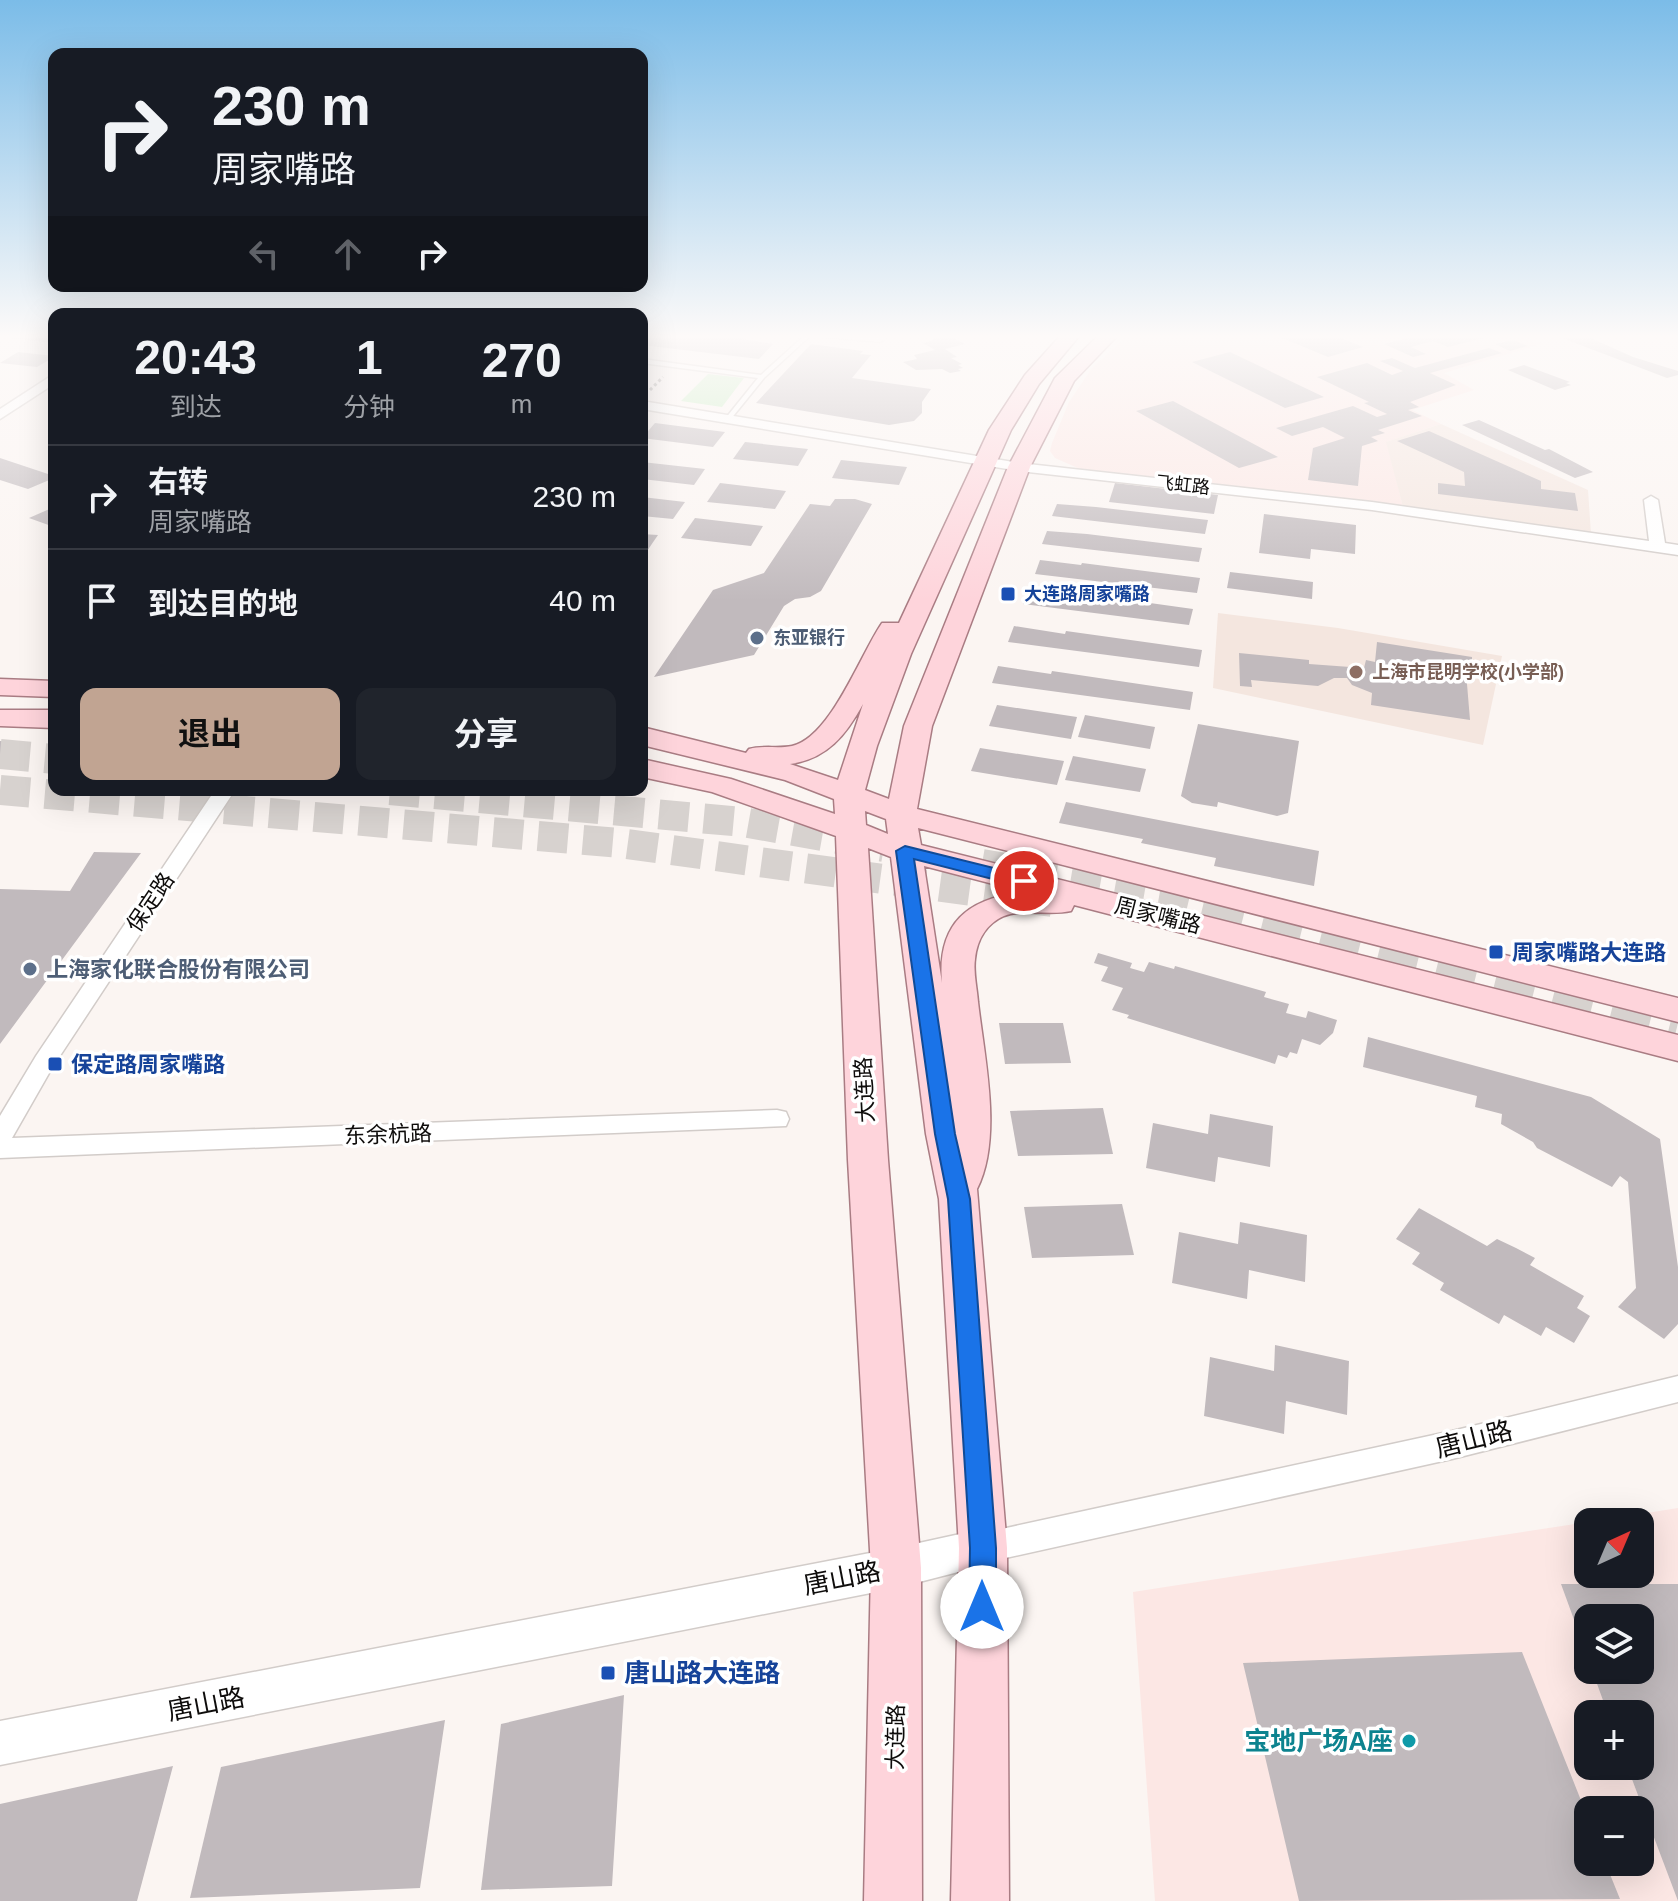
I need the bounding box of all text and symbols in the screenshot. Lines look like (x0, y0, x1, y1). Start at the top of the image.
text: 230 m (212, 74, 371, 137)
icon: right (80, 80, 184, 184)
text: 周家嘴路 (212, 149, 356, 190)
icon: left (242, 232, 286, 276)
icon: ahead (326, 232, 370, 276)
icon: right (410, 232, 454, 276)
text: 20:43 (134, 331, 257, 384)
text: 1 (356, 331, 383, 384)
text: 270 (482, 334, 562, 387)
text: m (511, 389, 533, 419)
text: 到达 (170, 392, 222, 422)
text: 分钟 (343, 392, 395, 422)
text: 右转 (148, 465, 208, 498)
street label: 飞虹路 (1155, 472, 1211, 498)
icon: right (80, 475, 124, 519)
text: 230 m (533, 480, 616, 513)
text: 周家嘴路 (148, 507, 252, 537)
icon: arrive (80, 579, 124, 623)
text: 40 m (549, 584, 616, 617)
place label: 大连路周家嘴路 (1024, 584, 1150, 604)
marker: 大连路周家嘴路 (999, 585, 1017, 603)
text: 到达目的地 (148, 587, 298, 620)
place label: 东亚银行 (773, 627, 845, 648)
marker: 东亚银行 (748, 629, 766, 647)
place label: 上海市昆明学校(小学部) (1372, 662, 1564, 682)
marker: 上海市昆明学校(小学部) (1347, 663, 1365, 681)
button: 退出 (80, 688, 340, 780)
button: 分享 (356, 688, 616, 780)
pin (990, 847, 1058, 915)
icon: arrive (1002, 859, 1046, 903)
street label: 保定路 (122, 868, 179, 937)
street label: 周家嘴路 (1112, 893, 1204, 938)
place label: 周家嘴路大连路 (1512, 940, 1666, 965)
marker: 周家嘴路大连路 (1487, 943, 1505, 961)
place label: 上海家化联合股份有限公司 (46, 957, 310, 982)
marker: 上海家化联合股份有限公司 (21, 960, 39, 978)
place label: 保定路周家嘴路 (71, 1052, 225, 1077)
marker: 保定路周家嘴路 (46, 1055, 64, 1073)
street label: 大连路 (850, 1056, 879, 1124)
street label: 东余杭路 (344, 1120, 432, 1149)
street label: 唐山路 (1433, 1415, 1515, 1463)
north arrow (1574, 1508, 1654, 1588)
map controls (1574, 1508, 1654, 1876)
street label: 唐山路 (801, 1556, 883, 1600)
position arrow (940, 1565, 1024, 1649)
button: layers (1574, 1604, 1654, 1684)
place label: 唐山路大连路 (624, 1658, 780, 1688)
marker: 唐山路大连路 (599, 1664, 617, 1682)
street label: 唐山路 (165, 1682, 247, 1726)
button: + (1574, 1700, 1654, 1780)
street label: 大连路 (882, 1704, 909, 1770)
place label: 宝地广场A座 (1244, 1726, 1393, 1756)
marker: 宝地广场A座 (1400, 1732, 1418, 1750)
button: − (1574, 1796, 1654, 1876)

